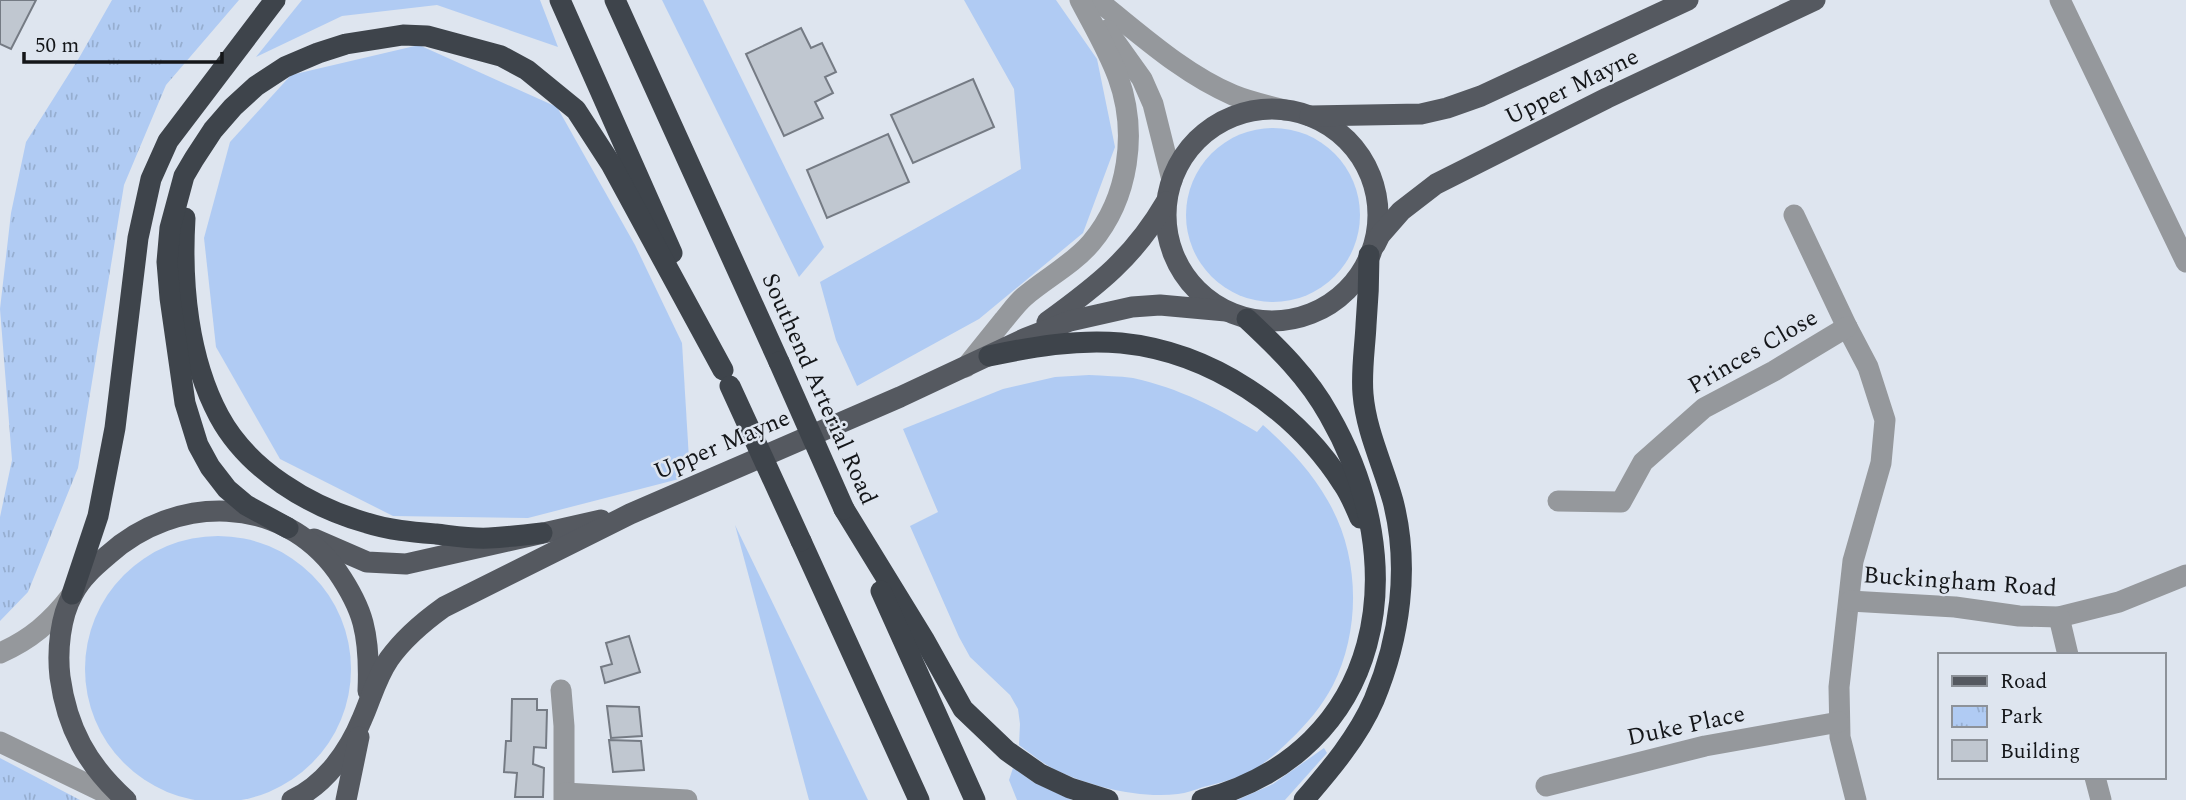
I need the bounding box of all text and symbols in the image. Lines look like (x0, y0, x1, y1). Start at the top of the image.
scale bar (24, 21, 222, 65)
text: 50 m (35, 30, 79, 62)
street label: Upper Mayne (1499, 39, 1645, 135)
street label: Southend Arterial Road (752, 267, 886, 511)
street label: Princes Close (1681, 300, 1825, 404)
street label: Upper Mayne (648, 400, 796, 490)
street label: Buckingham Road (1862, 557, 2058, 607)
legend (1938, 653, 2165, 779)
text: Road (2000, 666, 2047, 698)
street label: Duke Place (1624, 696, 1748, 756)
text: Park (2000, 701, 2044, 733)
text: Building (2000, 736, 2080, 768)

